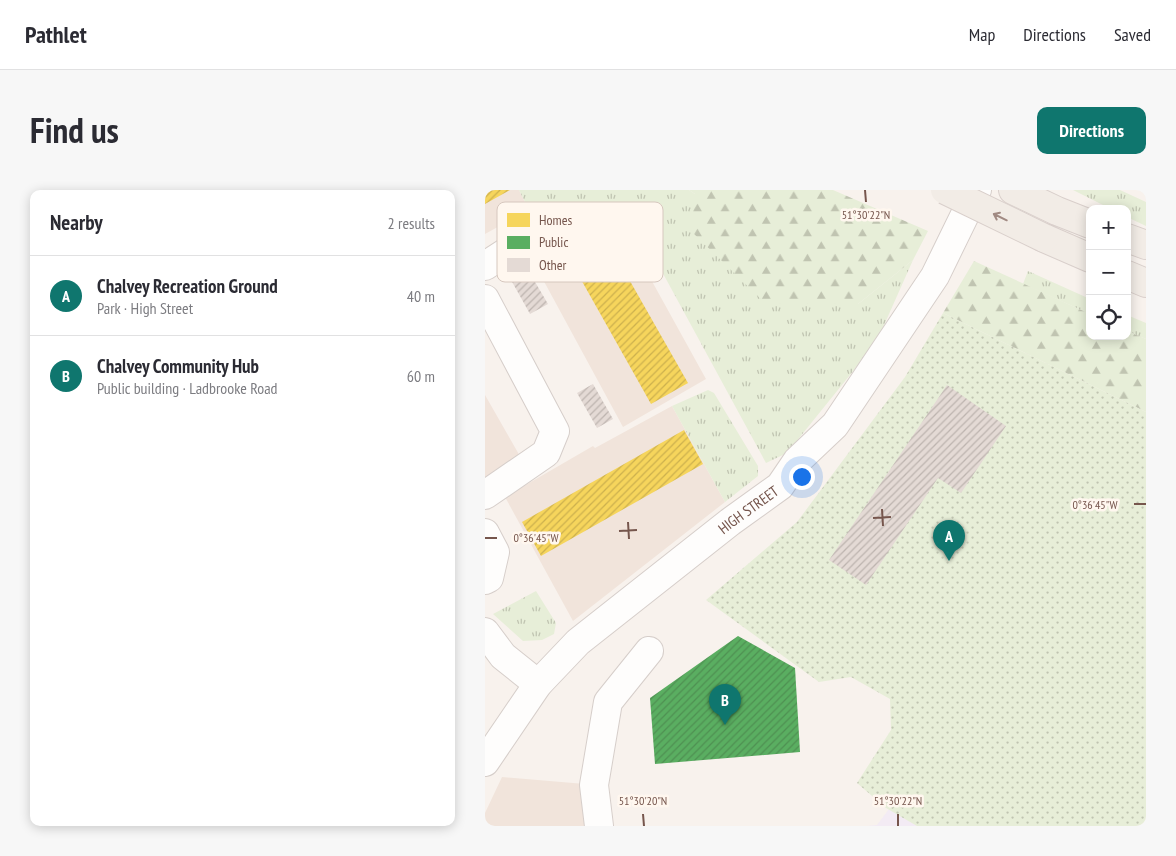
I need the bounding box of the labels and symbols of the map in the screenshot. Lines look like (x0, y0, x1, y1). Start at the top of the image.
legend (497, 202, 663, 282)
text: 51°30'22"N (842, 207, 890, 222)
text: Homes (539, 211, 572, 229)
one-way arrow (993, 211, 1008, 221)
text: Public (539, 233, 568, 251)
text: Other (539, 256, 566, 274)
your location (789, 464, 815, 490)
street label: HIGH STREET (714, 481, 782, 538)
text: 0°36'45"W (1072, 497, 1118, 512)
pin: A (933, 520, 965, 561)
text: 0°36'45"W (513, 530, 559, 545)
pin: B (709, 684, 741, 725)
text: 51°30'20"N (619, 793, 667, 808)
text: 51°30'22"N (874, 793, 922, 808)

